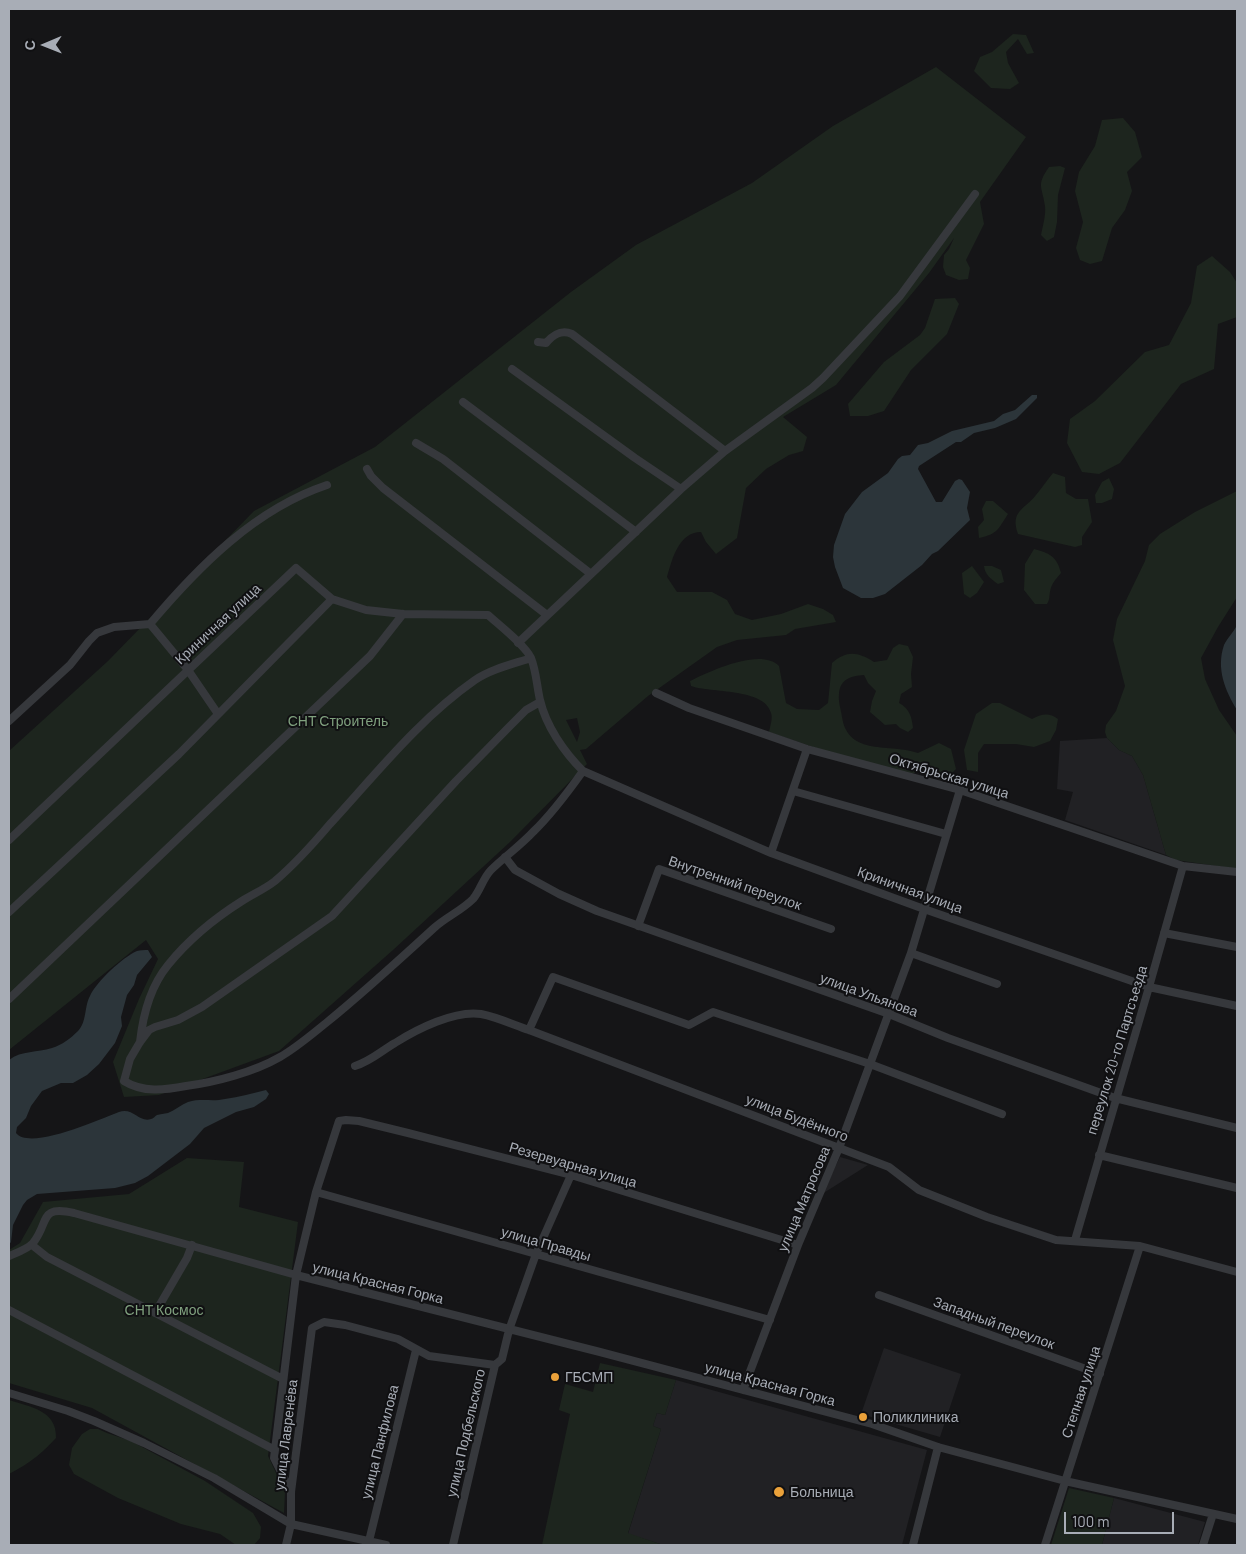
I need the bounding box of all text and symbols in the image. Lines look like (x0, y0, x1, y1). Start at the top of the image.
north arrow (20, 20, 70, 70)
text: С (21, 40, 38, 50)
street label: Криничная улица (172, 580, 264, 668)
park label: СНТ Строитель (288, 713, 388, 729)
street label: Октябрьская улица (887, 750, 1011, 802)
street label: Внутренний переулок (666, 852, 804, 914)
street label: Криничная улица (855, 863, 965, 917)
street label: переулок 20-го Партсъезда (1083, 964, 1151, 1136)
street label: улица Ульянова (818, 970, 920, 1020)
street label: улица Будённого (743, 1091, 851, 1145)
street label: Резервуарная улица (507, 1139, 639, 1191)
street label: улица Матросова (774, 1144, 834, 1254)
street label: улица Правды (499, 1223, 593, 1265)
street label: улица Красная Горка (311, 1259, 445, 1307)
street label: Западный переулок (931, 1293, 1057, 1353)
park label: СНТ Космос (125, 1302, 203, 1318)
street label: Степная улица (1058, 1344, 1104, 1440)
street label: улица Красная Горка (703, 1359, 837, 1409)
street label: улица Подбельского (443, 1367, 489, 1499)
place label: ГБСМП (565, 1369, 613, 1385)
marker: ГБСМП (549, 1371, 561, 1383)
street label: улица Лавренёва (271, 1378, 301, 1492)
street label: улица Панфилова (358, 1383, 402, 1501)
place label: Поликлиника (873, 1409, 959, 1425)
marker: Поликлиника (857, 1411, 869, 1423)
place label: Больница (790, 1484, 853, 1500)
marker: Больница (772, 1485, 786, 1499)
scale bar (1066, 1502, 1176, 1534)
text: 100 m (1072, 1512, 1110, 1530)

